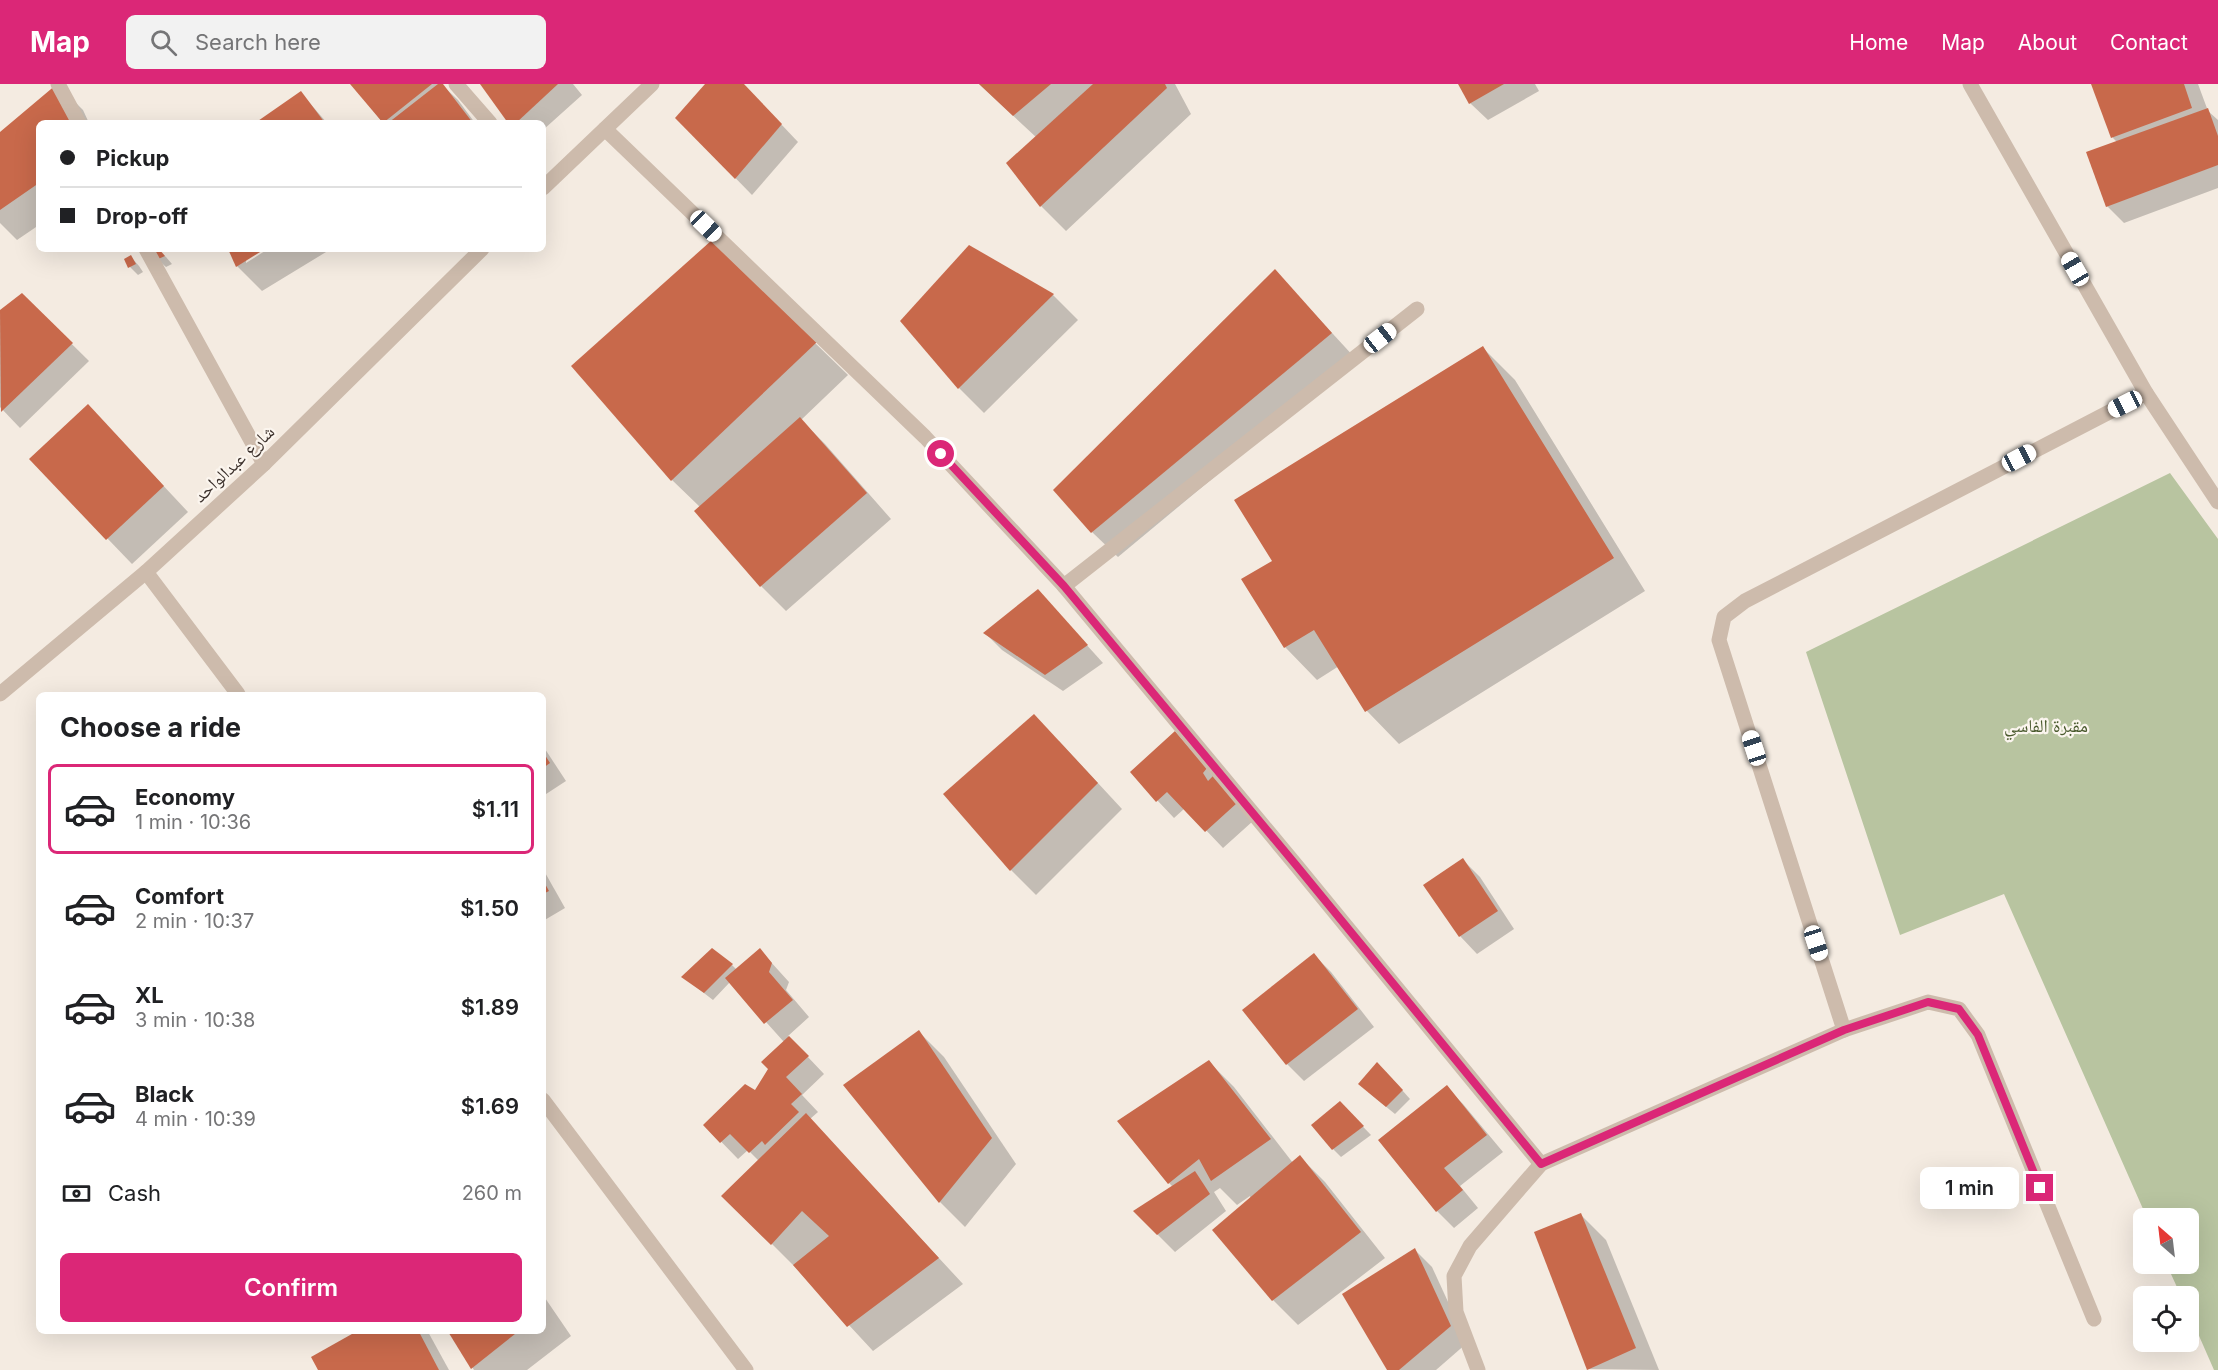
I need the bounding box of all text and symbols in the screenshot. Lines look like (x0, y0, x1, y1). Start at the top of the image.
search box (126, 15, 546, 69)
text: Map (30, 25, 90, 59)
icon: search (147, 26, 180, 59)
text: Search here (195, 29, 321, 55)
text: Home (1849, 30, 1908, 55)
text: Map (1941, 30, 1985, 55)
text: About (2018, 30, 2077, 55)
text: Contact (2110, 30, 2188, 55)
text: Pickup (96, 145, 170, 171)
text: Drop-off (96, 203, 188, 229)
car (687, 207, 725, 245)
car (2058, 249, 2092, 289)
car (1360, 320, 1400, 356)
car (2105, 388, 2145, 420)
street label: شارع عبدالواحد (189, 421, 279, 507)
route start (927, 440, 954, 467)
car (1999, 442, 2039, 474)
text: Choose a ride (60, 711, 241, 744)
park label: مقبرة الفاسي (2004, 715, 2088, 741)
car (1740, 728, 1768, 768)
icon: car (63, 782, 117, 836)
text: Economy (135, 784, 235, 810)
text: $1.11 (472, 796, 519, 822)
text: 1 min · 10:36 (135, 810, 251, 834)
icon: car (63, 881, 117, 935)
text: Comfort (135, 883, 224, 909)
text: $1.50 (460, 895, 519, 921)
text: 2 min · 10:37 (135, 909, 254, 933)
car (1802, 923, 1830, 963)
icon: car (63, 980, 117, 1034)
text: XL (135, 982, 164, 1008)
text: $1.89 (461, 994, 519, 1020)
text: 3 min · 10:38 (135, 1008, 255, 1032)
icon: car (63, 1079, 117, 1133)
text: Black (135, 1081, 194, 1107)
text: $1.69 (461, 1093, 519, 1119)
text: 4 min · 10:39 (135, 1107, 256, 1131)
callout: 1 min (1920, 1167, 2019, 1209)
route end (2026, 1174, 2053, 1201)
text: 1 min (1945, 1176, 1994, 1200)
icon: cash (60, 1177, 93, 1210)
text: Cash (108, 1180, 161, 1206)
text: 260 m (462, 1181, 522, 1205)
north arrow (2133, 1208, 2199, 1274)
map controls (2133, 1208, 2199, 1352)
button: Confirm (60, 1253, 522, 1322)
button: locate (2133, 1286, 2199, 1352)

